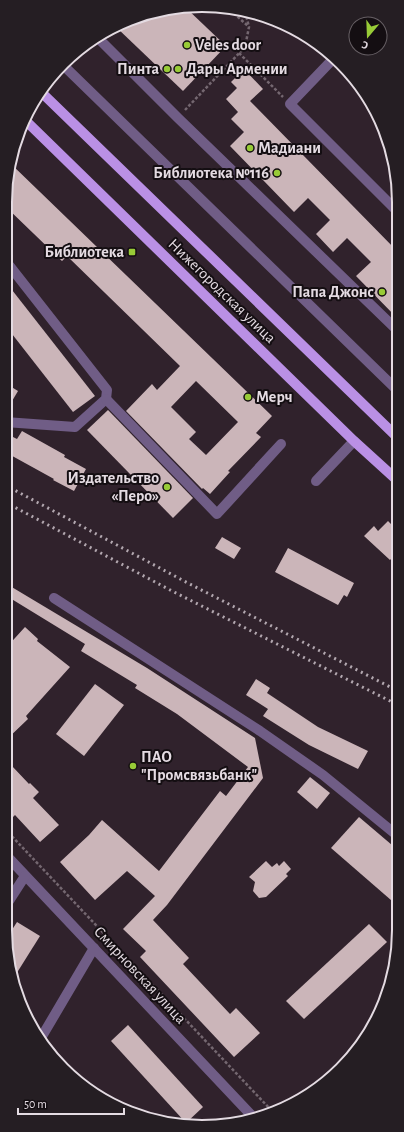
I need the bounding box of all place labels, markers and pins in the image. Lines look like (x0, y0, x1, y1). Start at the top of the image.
place label: Veles door (195, 37, 262, 53)
marker: Veles door (182, 40, 192, 50)
place label: Пинта (117, 61, 159, 77)
place label: Дары Армении (186, 61, 288, 77)
marker: Пинта (162, 64, 172, 74)
marker: Дары Армении (173, 64, 183, 74)
place label: Мадиани (258, 140, 321, 156)
marker: Мадиани (245, 143, 255, 153)
place label: Библиотека №116 (153, 165, 269, 181)
marker: Библиотека №116 (272, 168, 282, 178)
place label: Библиотека (45, 244, 124, 260)
marker: Библиотека (127, 247, 137, 257)
place label: Папа Джонс (292, 284, 374, 300)
marker: Папа Джонс (377, 287, 387, 297)
place label: Мерч (256, 389, 293, 405)
marker: Мерч (243, 392, 253, 402)
place label: Издательство «Перо» (68, 470, 159, 504)
marker: Издательство «Перо» (162, 482, 172, 492)
place label: ПАО "Промсвязьбанк" (141, 749, 257, 783)
marker: ПАО "Промсвязьбанк" (128, 761, 138, 771)

